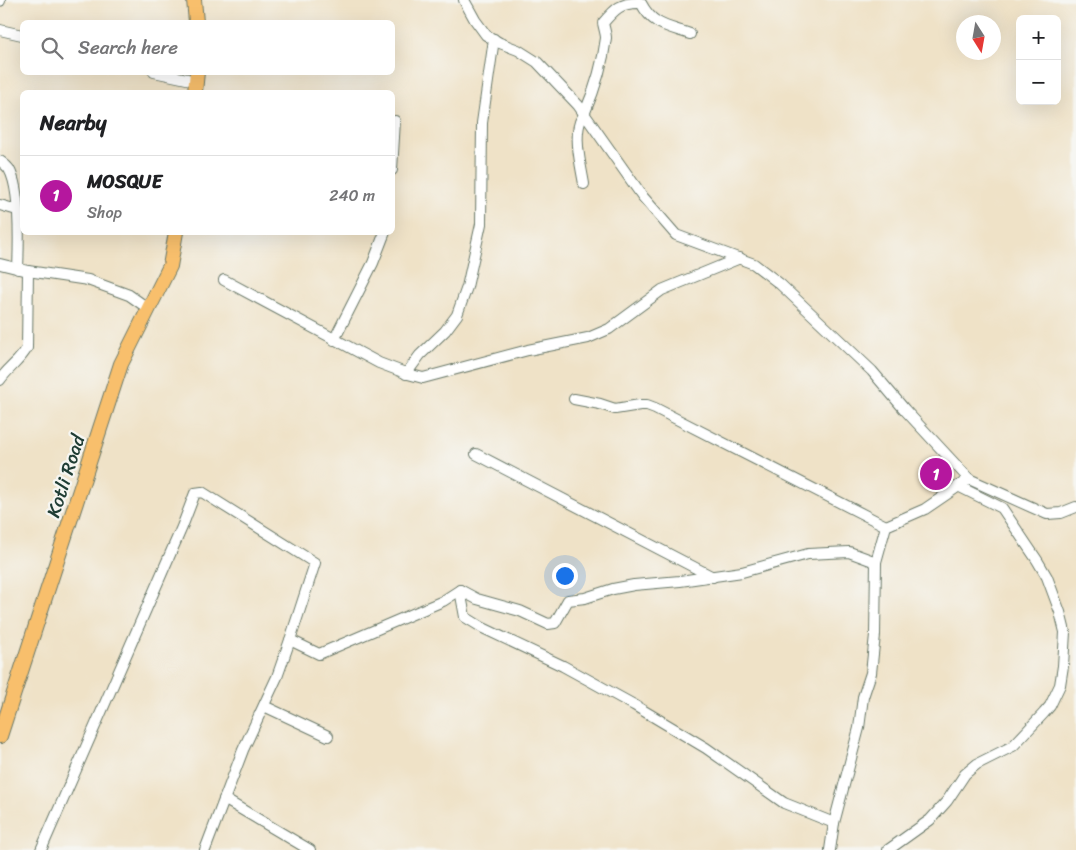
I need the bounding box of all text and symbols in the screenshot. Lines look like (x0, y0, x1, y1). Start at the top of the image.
north arrow (956, 15, 1001, 60)
map controls (1016, 15, 1061, 105)
button: + (1016, 15, 1061, 60)
search box (20, 20, 395, 75)
text: Search here (78, 31, 178, 64)
icon: search (38, 34, 66, 62)
button: − (1016, 60, 1061, 105)
text: Nearby (40, 104, 106, 142)
text: MOSQUE (87, 165, 162, 198)
text: 1 (53, 181, 59, 210)
text: 240 m (329, 181, 375, 210)
text: Shop (87, 198, 122, 227)
street label: Kotli Road (37, 428, 95, 522)
pin: 1 (920, 455, 952, 493)
your location (552, 563, 578, 589)

